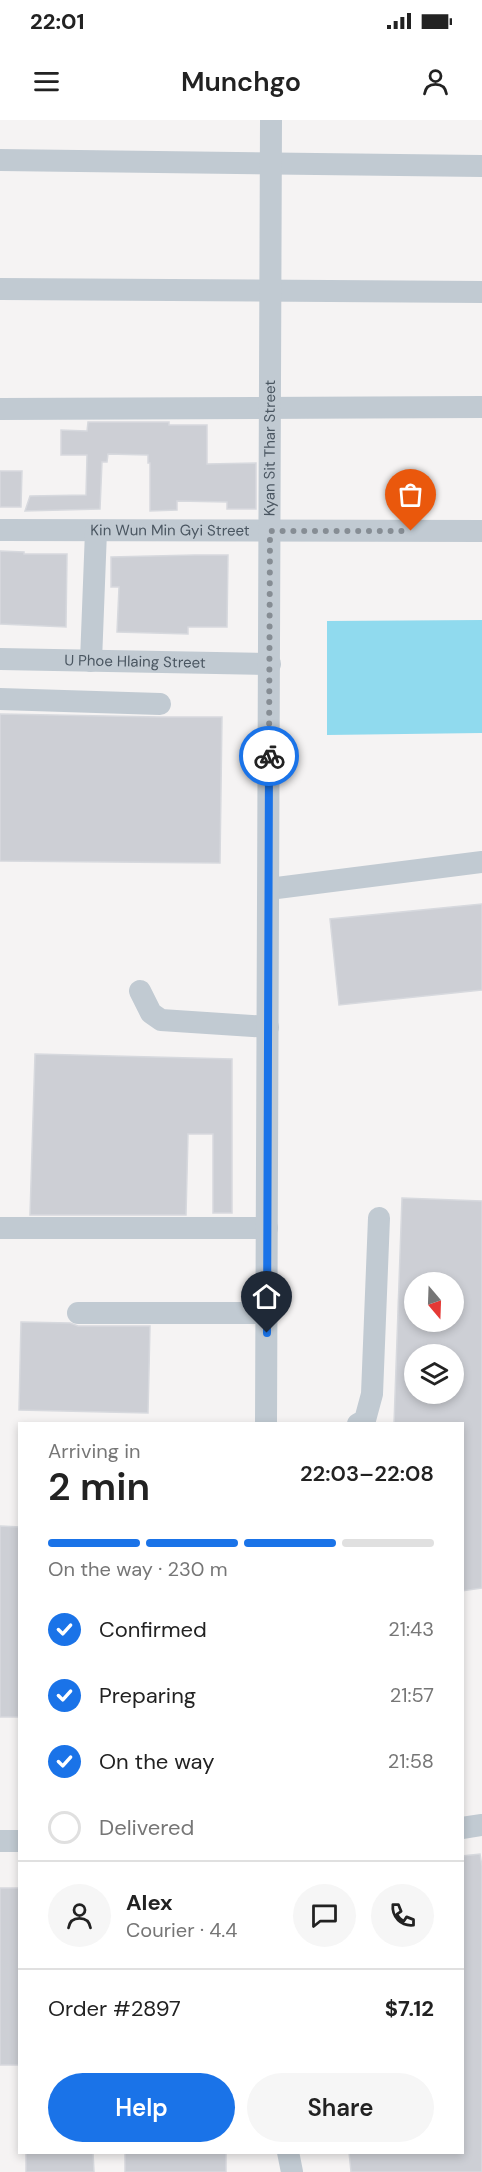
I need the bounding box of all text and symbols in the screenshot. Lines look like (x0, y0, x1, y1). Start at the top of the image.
text: 22:01 (30, 7, 84, 36)
text: Munchgo (181, 64, 301, 99)
icon: menu (30, 65, 63, 98)
icon: person (419, 65, 452, 98)
street label: Kyan Sit Thar Street (259, 380, 280, 516)
pin (385, 469, 436, 531)
icon: bag (394, 478, 427, 511)
street label: Kin Wun Min Gyi Street (90, 520, 250, 541)
street label: U Phoe Hlaing Street (64, 650, 206, 673)
courier (239, 726, 299, 786)
icon: bike (253, 740, 286, 773)
pin (241, 1271, 292, 1333)
north arrow (404, 1272, 464, 1332)
map controls (404, 1272, 464, 1404)
icon: home (250, 1280, 283, 1313)
button: layers (404, 1344, 464, 1404)
text: Arriving in (48, 1438, 140, 1464)
text: 22:03–22:08 (300, 1459, 434, 1488)
text: 2 min (48, 1461, 150, 1512)
text: On the way · 230 m (48, 1556, 228, 1582)
icon: check (48, 1613, 81, 1646)
text: Confirmed (99, 1615, 207, 1644)
text: 21:43 (388, 1616, 434, 1642)
icon: check (48, 1679, 81, 1712)
text: Preparing (99, 1681, 196, 1710)
text: 21:57 (390, 1682, 434, 1708)
icon: check (48, 1745, 81, 1778)
text: On the way (99, 1747, 214, 1776)
text: 21:58 (388, 1748, 434, 1774)
text: Delivered (99, 1813, 194, 1842)
button: person (48, 1884, 111, 1947)
button: chat (293, 1884, 356, 1947)
button: phone (371, 1884, 434, 1947)
text: Alex (126, 1888, 173, 1917)
text: Courier · 4.4 (126, 1917, 237, 1943)
text: Order #2897 (48, 1994, 181, 2023)
text: $7.12 (385, 1994, 434, 2023)
button: Help (48, 2073, 235, 2142)
button: Share (247, 2073, 434, 2142)

